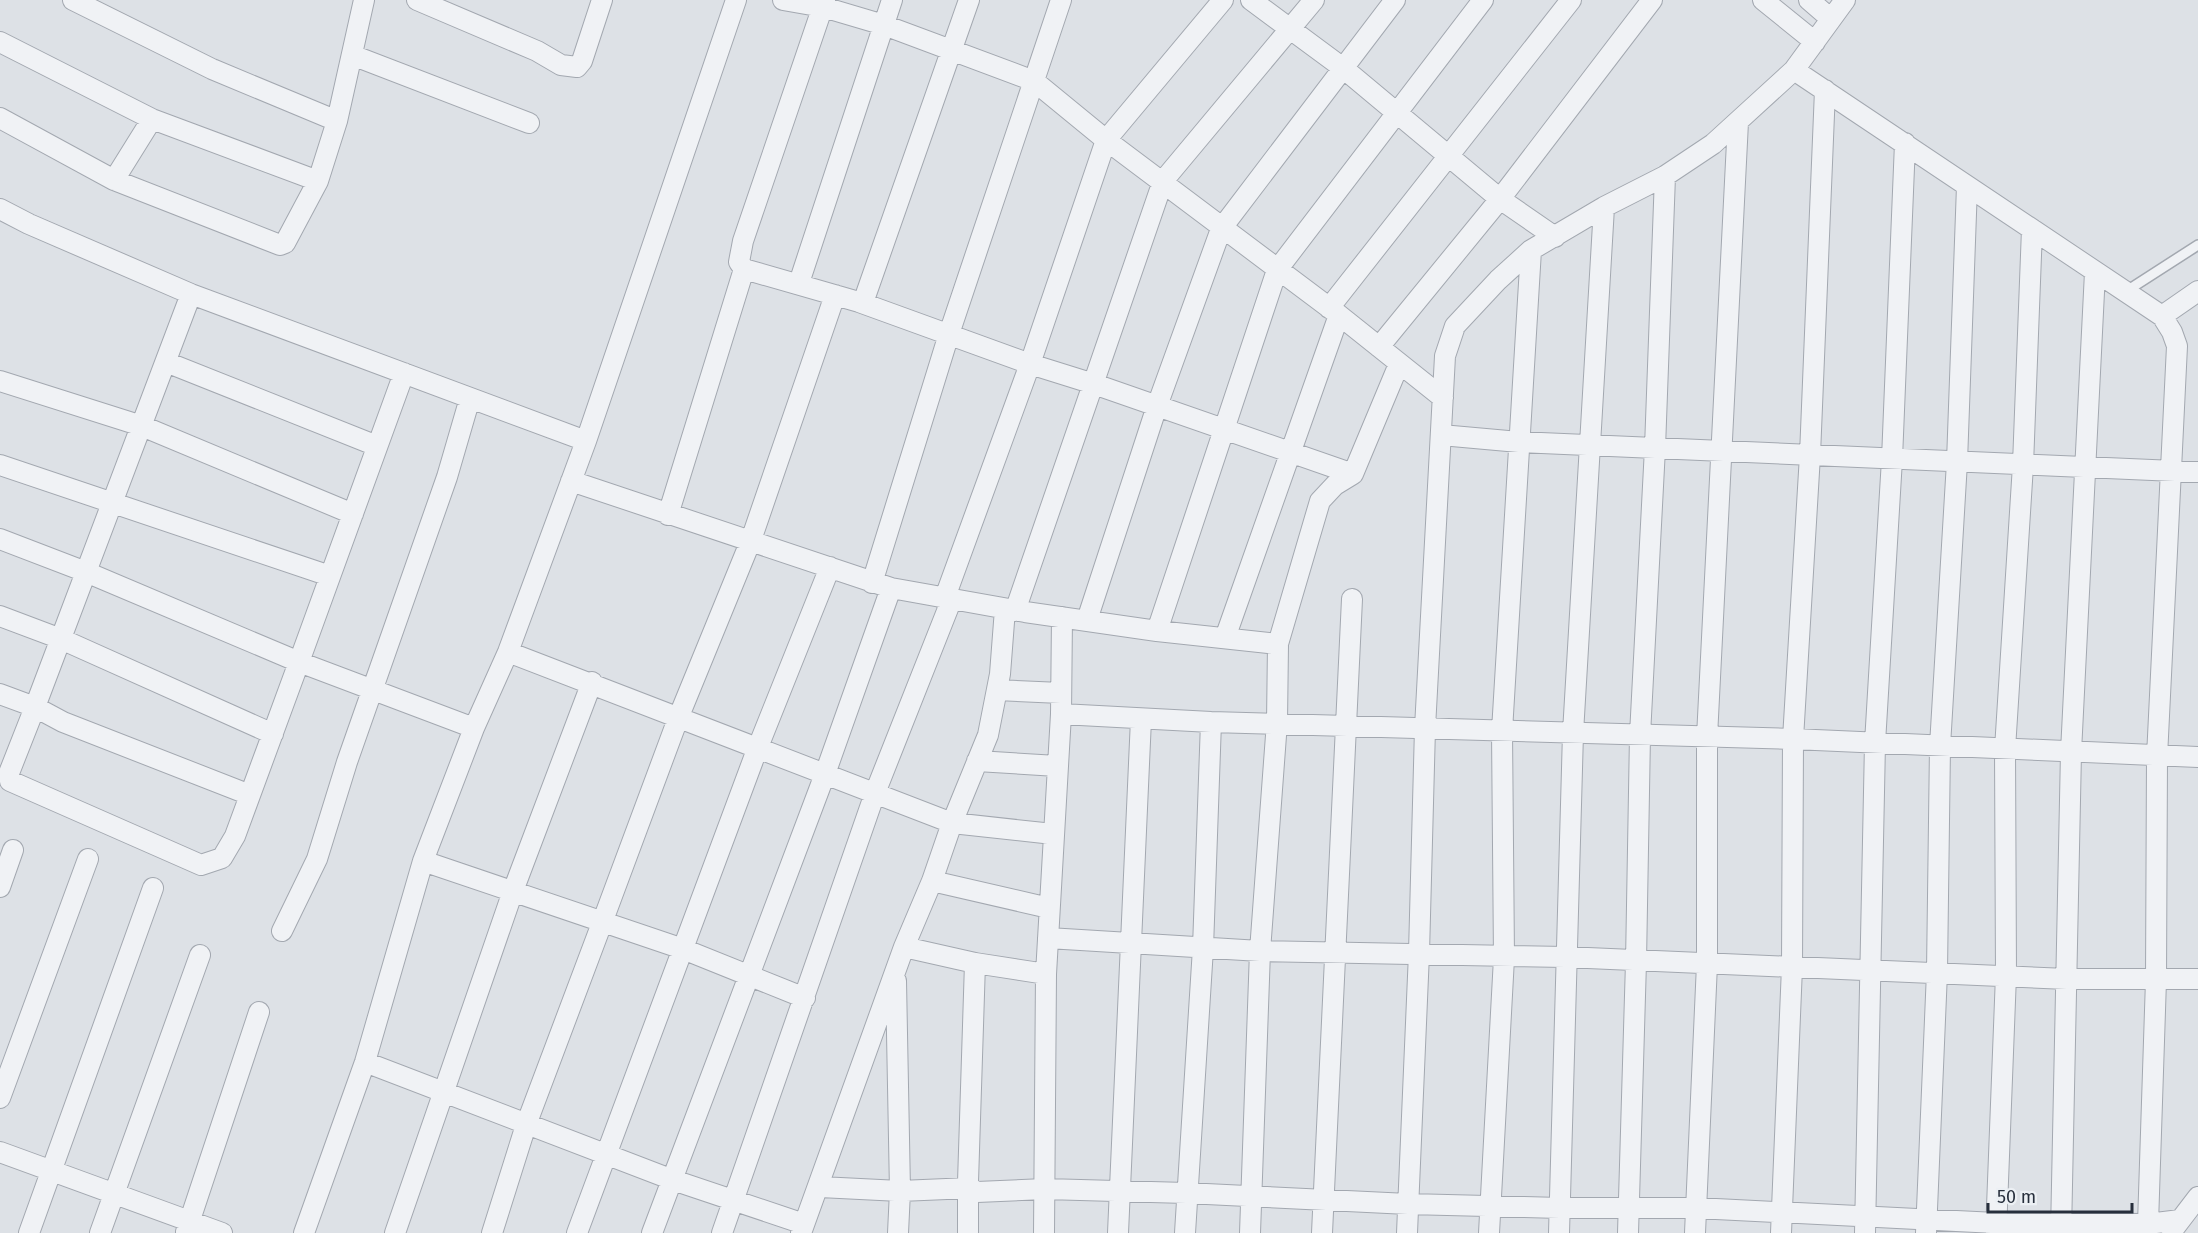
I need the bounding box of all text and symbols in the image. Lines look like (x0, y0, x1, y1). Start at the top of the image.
scale bar (1988, 1176, 2132, 1214)
text: 50 m (1997, 1186, 2036, 1208)

